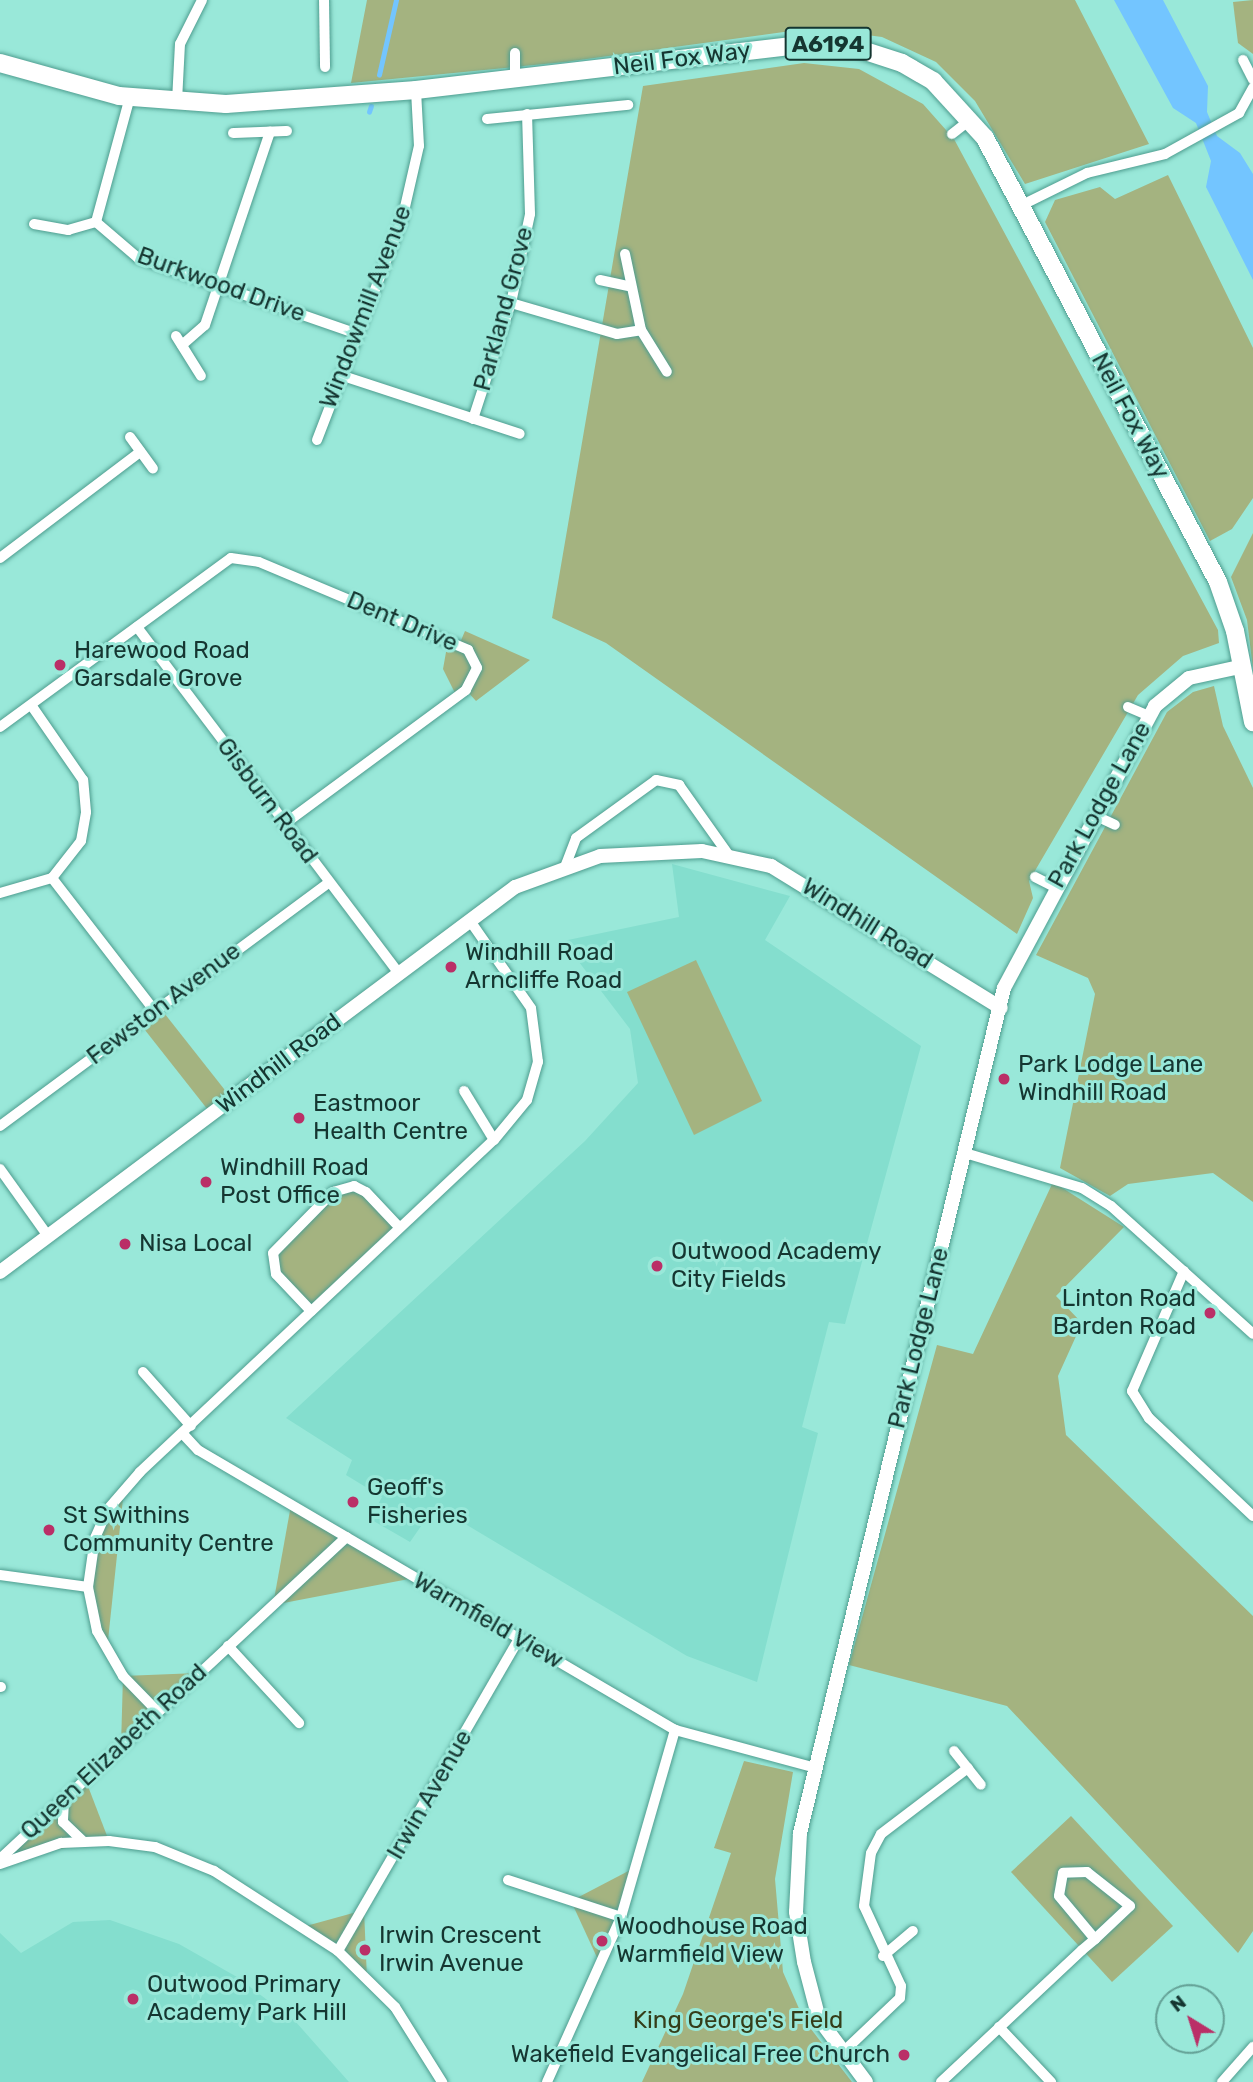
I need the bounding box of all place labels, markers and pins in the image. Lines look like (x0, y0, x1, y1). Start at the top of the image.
place label: Harewood Road Garsdale Grove (74, 637, 250, 693)
marker: Harewood Road Garsdale Grove (52, 657, 68, 673)
place label: Windhill Road Arncliffe Road (465, 939, 622, 995)
marker: Windhill Road Arncliffe Road (443, 959, 459, 975)
place label: Park Lodge Lane Windhill Road (1018, 1051, 1204, 1107)
marker: Park Lodge Lane Windhill Road (996, 1071, 1012, 1087)
place label: Eastmoor Health Centre (313, 1090, 468, 1146)
marker: Eastmoor Health Centre (291, 1110, 307, 1126)
place label: Windhill Road Post Office (220, 1154, 369, 1210)
marker: Windhill Road Post Office (198, 1174, 214, 1190)
place label: Nisa Local (139, 1230, 252, 1258)
marker: Nisa Local (117, 1236, 133, 1252)
place label: Outwood Academy City Fields (671, 1238, 882, 1294)
marker: Outwood Academy City Fields (649, 1258, 665, 1274)
place label: Linton Road Barden Road (1053, 1285, 1196, 1341)
marker: Linton Road Barden Road (1202, 1305, 1218, 1321)
place label: Geoff's Fisheries (367, 1474, 468, 1530)
marker: Geoff's Fisheries (345, 1494, 361, 1510)
place label: St Swithins Community Centre (63, 1502, 274, 1558)
marker: St Swithins Community Centre (41, 1522, 57, 1538)
place label: Woodhouse Road Warmfield View (616, 1913, 808, 1969)
place label: Irwin Crescent Irwin Avenue (379, 1922, 541, 1978)
marker: Woodhouse Road Warmfield View (594, 1933, 610, 1949)
marker: Irwin Crescent Irwin Avenue (357, 1942, 373, 1958)
place label: Outwood Primary Academy Park Hill (147, 1971, 348, 2027)
marker: Outwood Primary Academy Park Hill (125, 1991, 141, 2007)
place label: Wakefield Evangelical Free Church (511, 2041, 890, 2069)
marker: Wakefield Evangelical Free Church (896, 2047, 912, 2063)

